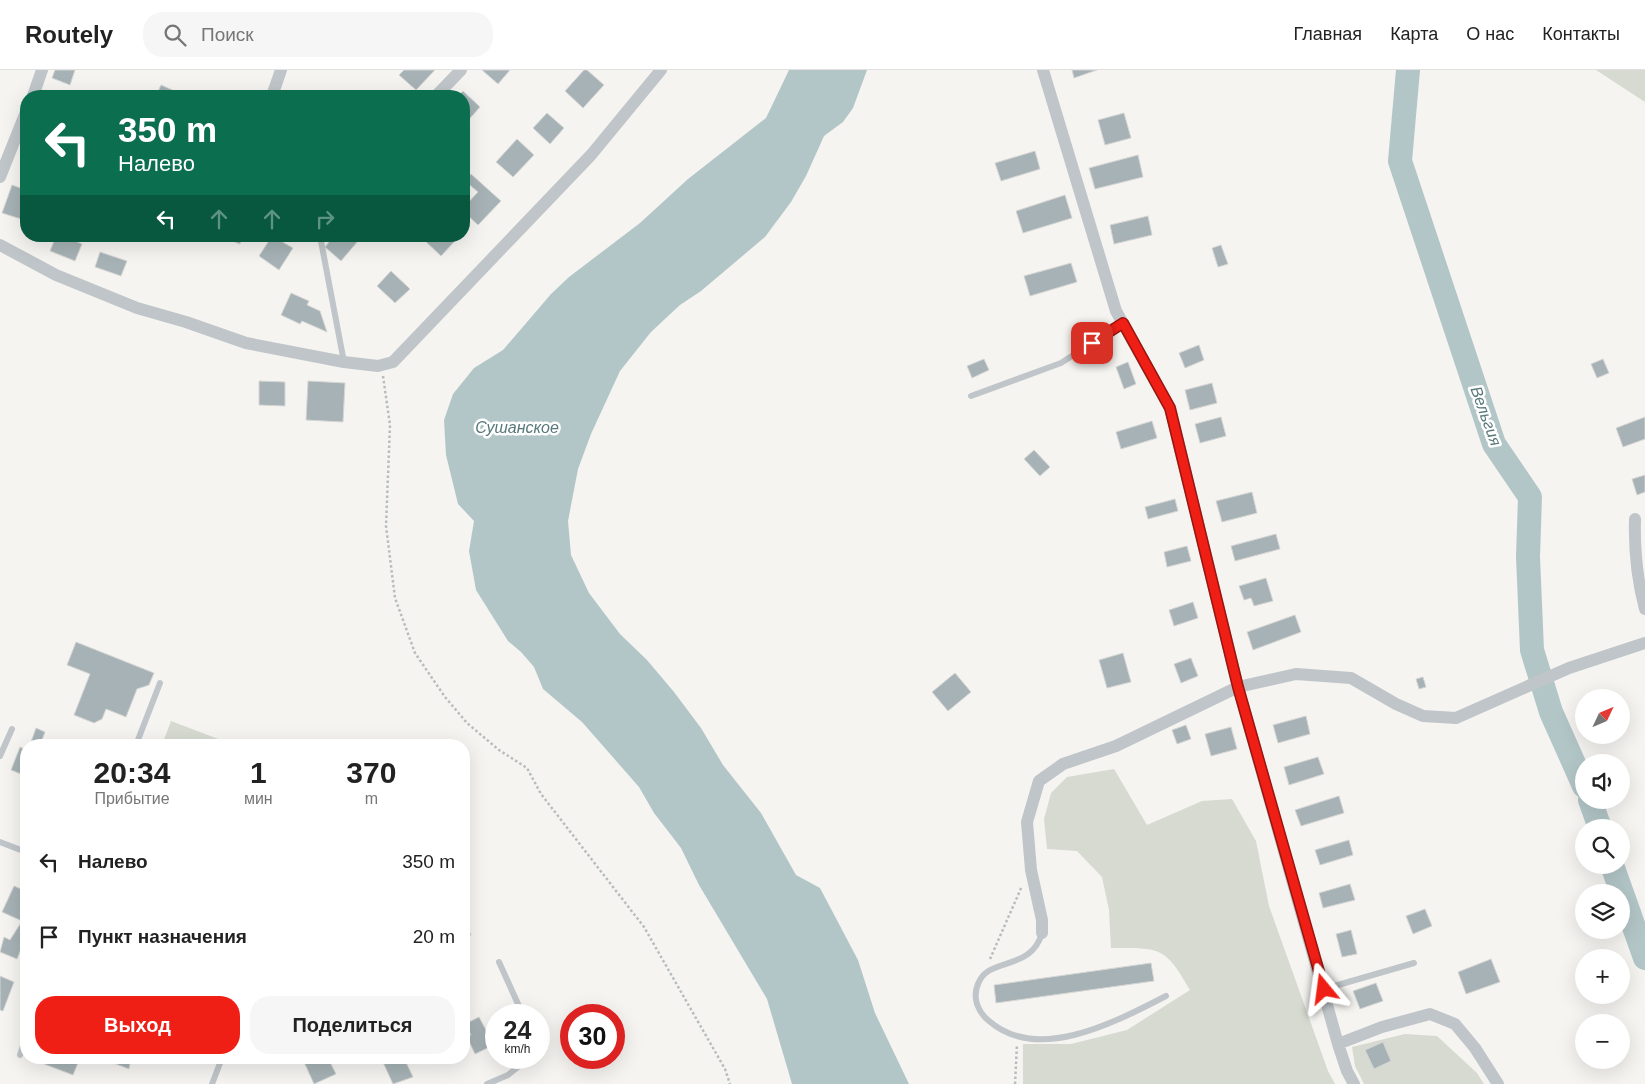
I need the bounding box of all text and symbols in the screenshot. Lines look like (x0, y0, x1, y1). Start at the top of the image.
search box (143, 12, 493, 57)
text: Routely (25, 21, 113, 48)
icon: search (161, 21, 189, 49)
text: Поиск (201, 24, 254, 45)
text: Главная (1294, 24, 1362, 44)
text: Карта (1390, 24, 1438, 44)
text: О нас (1466, 24, 1514, 44)
text: Контакты (1542, 24, 1620, 44)
icon: left (35, 110, 100, 175)
text: 350 m (118, 110, 217, 149)
text: Налево (118, 151, 195, 176)
icon: left (152, 205, 180, 233)
icon: ahead (205, 205, 233, 233)
icon: ahead (258, 205, 286, 233)
icon: right (311, 205, 339, 233)
pin (1071, 322, 1113, 364)
icon: arrive (1078, 329, 1106, 357)
water label: Вельгия (1467, 384, 1505, 448)
water label: Сушанское (475, 419, 559, 436)
north arrow (1575, 689, 1630, 744)
map controls (1575, 689, 1630, 1069)
button: sound (1575, 754, 1630, 809)
text: 20:34 (94, 756, 170, 789)
text: 1 (250, 756, 267, 789)
text: 370 (346, 756, 396, 789)
text: Прибытие (94, 790, 170, 807)
text: мин (244, 790, 273, 807)
text: m (365, 790, 378, 807)
button: search (1575, 819, 1630, 874)
icon: left (35, 848, 63, 876)
text: Налево (78, 851, 148, 872)
text: 350 m (402, 851, 455, 872)
button: layers (1575, 884, 1630, 939)
icon: arrive (35, 923, 63, 951)
text: Пункт назначения (78, 926, 247, 947)
text: 20 m (413, 926, 455, 947)
button: + (1575, 949, 1630, 1004)
position arrow (1297, 962, 1349, 1014)
button: Выход (35, 996, 240, 1054)
button: Поделиться (250, 996, 455, 1054)
speed limit sign: 30 (560, 1004, 625, 1069)
button: − (1575, 1014, 1630, 1069)
text: 24 (504, 1016, 531, 1044)
text: km/h (504, 1042, 531, 1056)

